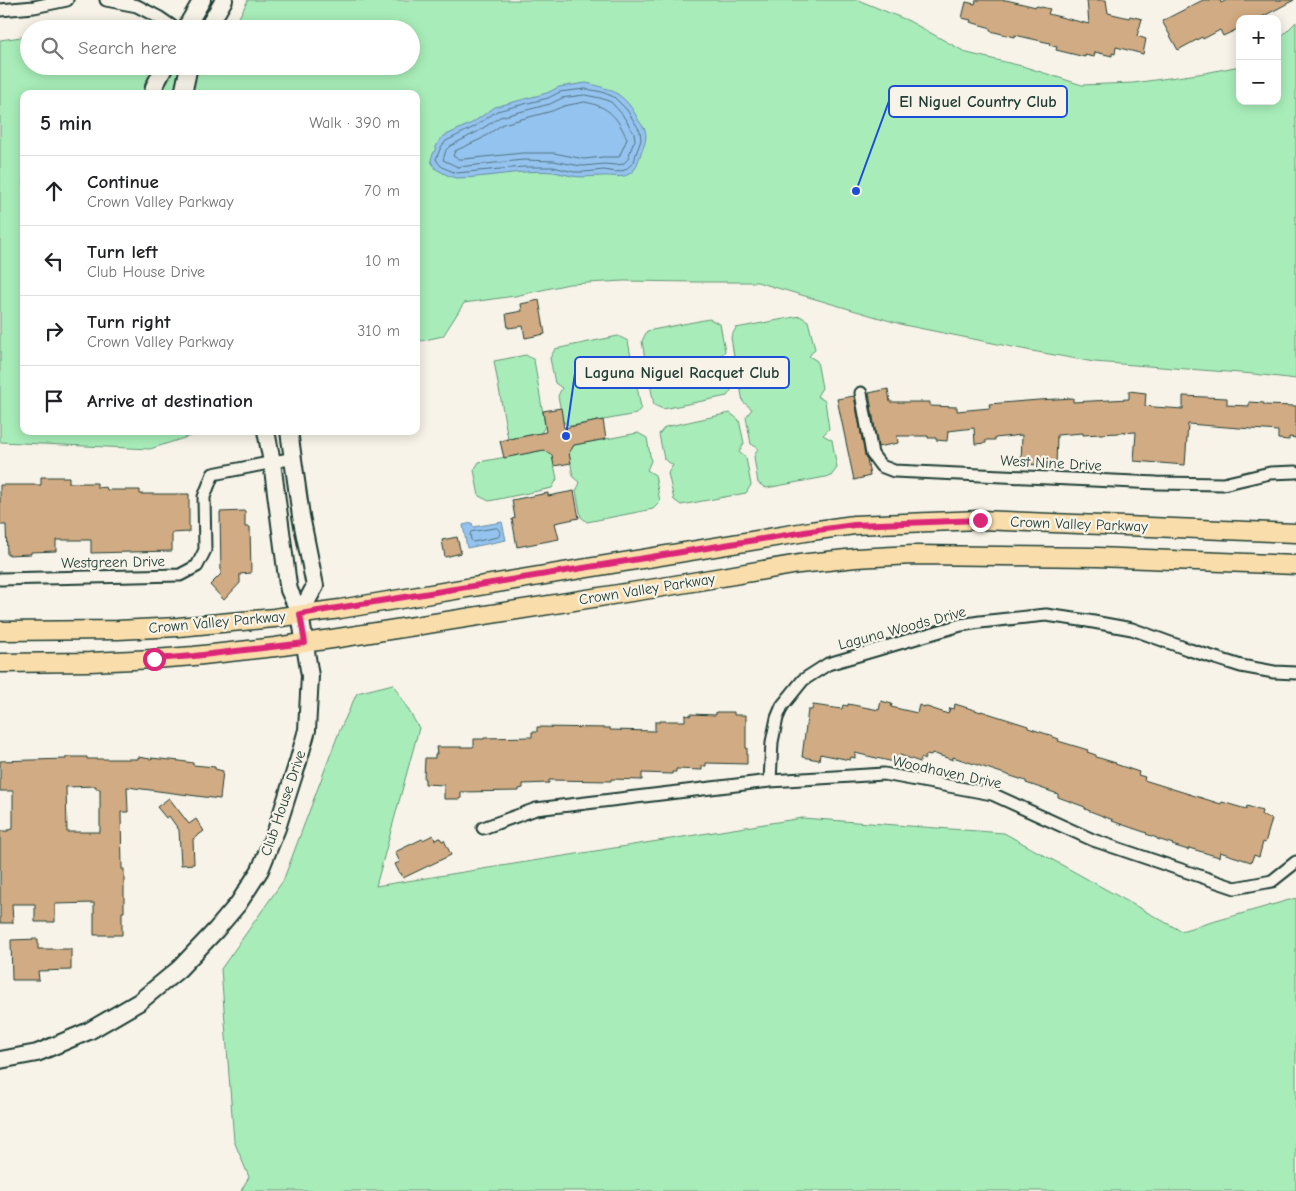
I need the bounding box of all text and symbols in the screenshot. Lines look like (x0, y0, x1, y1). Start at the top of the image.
map controls (1236, 15, 1281, 105)
button: + (1236, 15, 1281, 60)
search box (20, 20, 420, 75)
icon: search (38, 34, 66, 62)
text: Search here (78, 37, 177, 59)
button: − (1236, 60, 1281, 105)
callout: El Niguel Country Club (889, 86, 1067, 117)
text: El Niguel Country Club (899, 93, 1057, 111)
text: 5 min (40, 111, 92, 135)
text: Walk · 390 m (309, 114, 400, 132)
text: Continue (87, 171, 159, 193)
icon: ahead (40, 177, 68, 205)
text: 70 m (364, 182, 400, 200)
text: Crown Valley Parkway (87, 193, 234, 211)
text: Turn left (87, 241, 158, 263)
icon: left (40, 247, 68, 275)
text: 10 m (365, 252, 400, 270)
text: Club House Drive (87, 263, 205, 281)
text: Turn right (87, 311, 171, 333)
icon: right (40, 317, 68, 345)
text: 310 m (357, 322, 400, 340)
text: Crown Valley Parkway (87, 333, 234, 351)
callout: Laguna Niguel Racquet Club (575, 357, 789, 388)
text: Laguna Niguel Racquet Club (585, 364, 779, 382)
icon: arrive (40, 387, 68, 415)
text: Arrive at destination (87, 390, 253, 412)
street label: West Nine Drive (1000, 451, 1103, 475)
route end (969, 509, 992, 532)
street label: Crown Valley Parkway (1010, 513, 1148, 535)
street label: Westgreen Drive (61, 552, 166, 572)
street label: Crown Valley Parkway (578, 569, 717, 609)
street label: Laguna Woods Drive (836, 602, 968, 654)
street label: Crown Valley Parkway (148, 607, 287, 637)
route start (143, 648, 166, 671)
street label: Club House Drive (256, 747, 310, 858)
street label: Woodhaven Drive (891, 752, 1004, 792)

